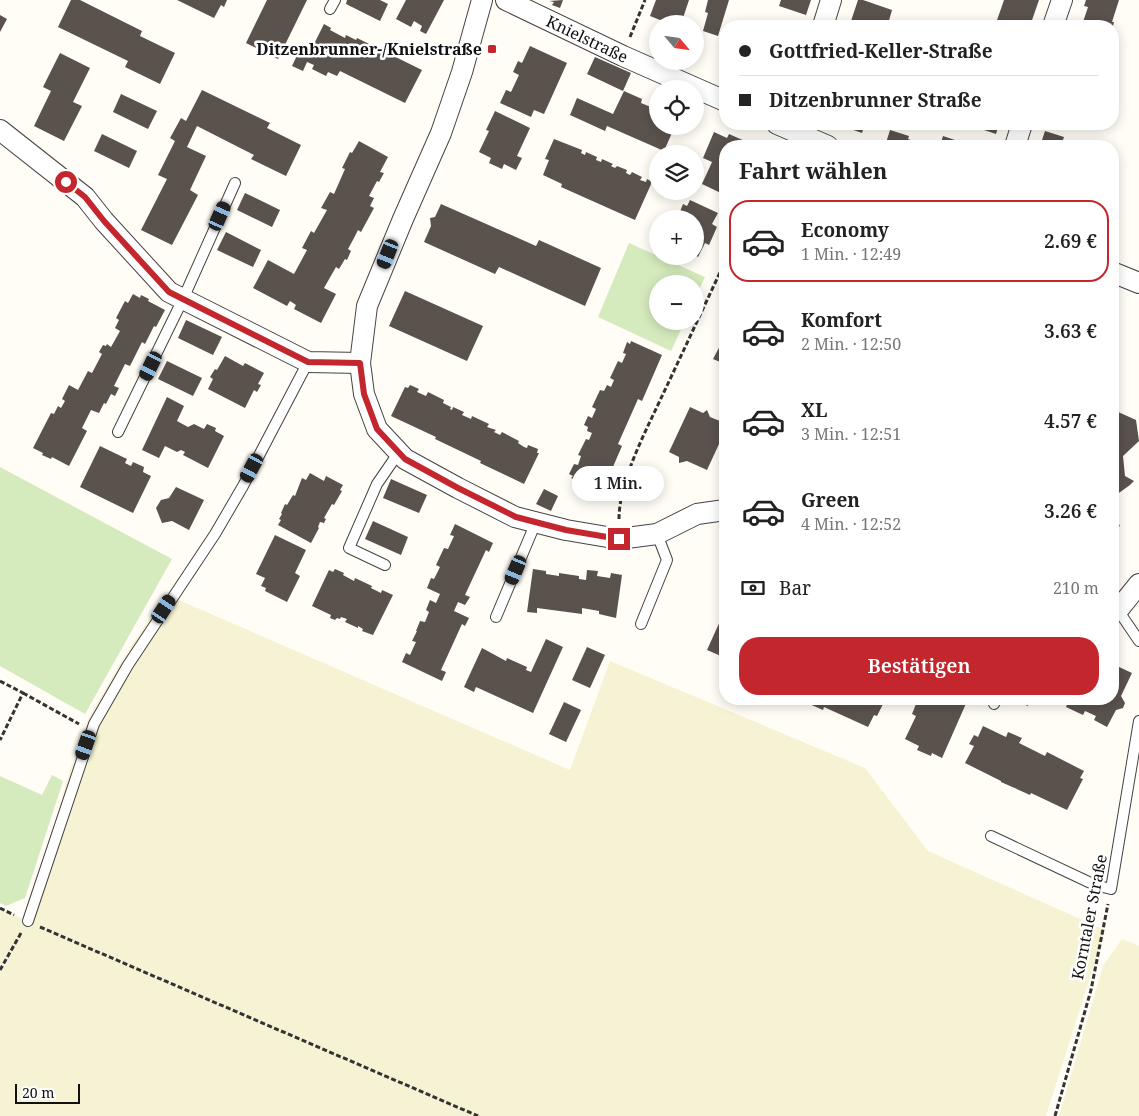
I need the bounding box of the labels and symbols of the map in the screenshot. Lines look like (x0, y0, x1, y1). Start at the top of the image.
street label: Knielstraße (543, 10, 631, 68)
north arrow (649, 15, 704, 70)
place label: Ditzenbrunner-/Knielstraße (256, 38, 482, 60)
marker: Ditzenbrunner-/Knielstraße (486, 43, 498, 55)
route start (55, 171, 77, 193)
car (207, 199, 232, 233)
car (375, 237, 400, 271)
car (137, 349, 164, 383)
car (238, 451, 265, 485)
callout: 1 Min. (573, 466, 665, 502)
route end (608, 528, 630, 550)
car (503, 553, 528, 587)
car (149, 592, 178, 626)
car (74, 728, 97, 762)
street label: Korntaler Straße (1066, 852, 1112, 982)
scale bar (15, 1081, 80, 1104)

